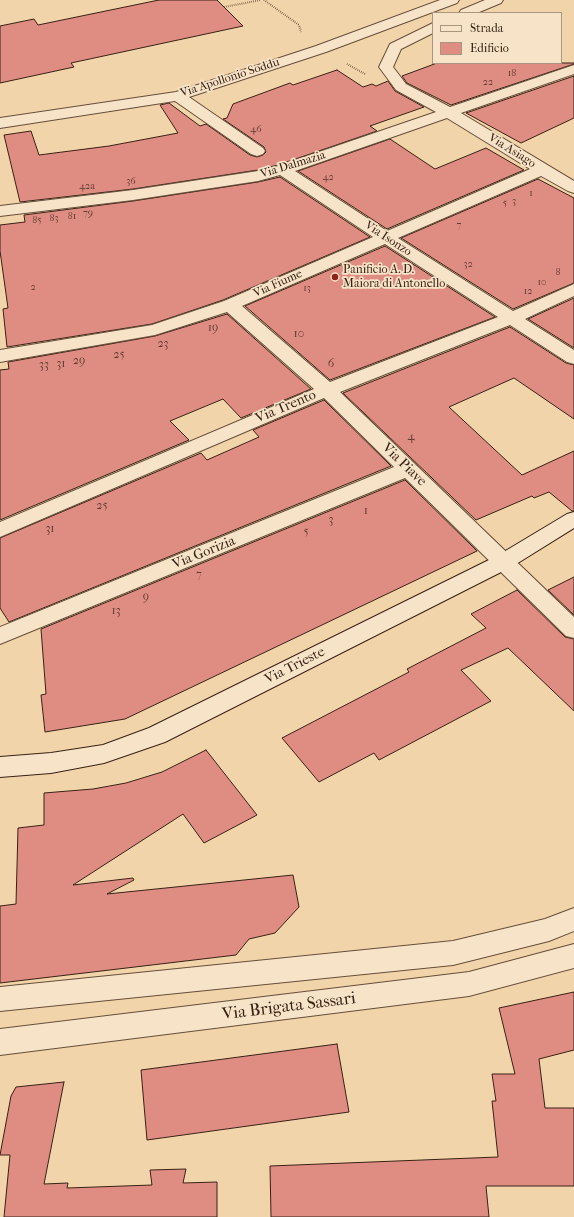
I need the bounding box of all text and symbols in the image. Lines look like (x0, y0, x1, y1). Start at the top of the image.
legend (432, 12, 562, 64)
text: Strada (470, 21, 503, 35)
text: Edificio (470, 41, 509, 55)
street label: Via Apollonio Soddu (179, 55, 281, 101)
house number: 18 (508, 68, 516, 80)
house number: 22 (483, 77, 493, 89)
house number: 46 (250, 124, 262, 136)
street label: Via Asiago (486, 131, 538, 171)
street label: Via Dalmazia (259, 148, 327, 182)
house number: 42 (322, 172, 334, 184)
house number: 36 (126, 176, 136, 188)
house number: 42a (79, 181, 95, 193)
house number: 1 (529, 188, 533, 200)
house number: 3 (512, 196, 516, 208)
house number: 5 (503, 198, 507, 210)
house number: 79 (83, 208, 93, 220)
house number: 81 (68, 211, 76, 223)
house number: 83 (49, 213, 59, 225)
house number: 85 (32, 215, 42, 227)
street label: Via Isonzo (362, 219, 414, 259)
house number: 7 (457, 220, 461, 232)
house number: 32 (463, 259, 473, 271)
place label: Panificio A. D. Maiora di Antonello (343, 263, 445, 291)
street label: Via Fiume (251, 267, 305, 301)
house number: 8 (555, 267, 561, 279)
marker: Panificio A. D. Maiora di Antonello (330, 272, 340, 282)
house number: 10 (537, 277, 547, 289)
house number: 2 (30, 282, 36, 294)
house number: 13 (303, 283, 311, 295)
house number: 12 (524, 286, 532, 298)
house number: 19 (208, 321, 218, 335)
house number: 10 (294, 327, 304, 341)
house number: 23 (157, 337, 169, 351)
house number: 25 (113, 348, 125, 362)
house number: 29 (73, 354, 85, 368)
house number: 31 (56, 357, 66, 371)
house number: 6 (328, 357, 334, 371)
house number: 33 (39, 358, 49, 372)
street label: Via Trento (253, 387, 319, 427)
house number: 4 (407, 430, 415, 444)
street label: Via Piave (378, 440, 430, 490)
house number: 25 (96, 499, 108, 513)
house number: 1 (364, 504, 368, 518)
house number: 3 (329, 513, 333, 527)
house number: 31 (45, 522, 55, 536)
house number: 5 (303, 525, 309, 539)
street label: Via Gorizia (170, 533, 238, 573)
house number: 7 (196, 568, 202, 582)
house number: 9 (143, 590, 149, 604)
house number: 13 (111, 604, 121, 618)
street label: Via Trieste (262, 644, 328, 688)
street label: Via Brigata Sassari (221, 989, 357, 1025)

